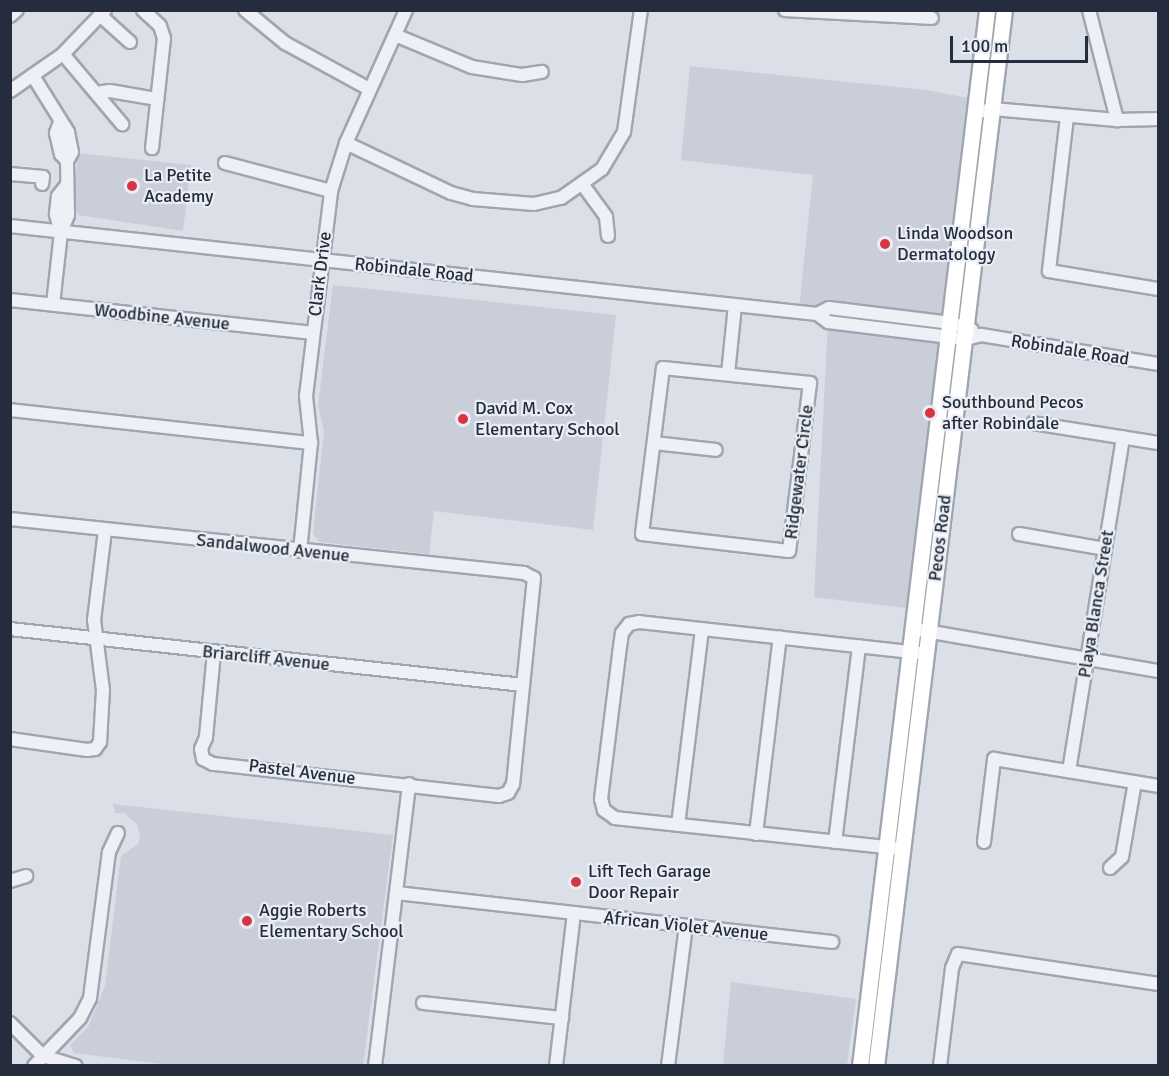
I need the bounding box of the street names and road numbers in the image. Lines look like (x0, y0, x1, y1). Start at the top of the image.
street label: Clark Drive (304, 230, 336, 318)
street label: Robindale Road (354, 253, 474, 287)
street label: Woodbine Avenue (93, 299, 231, 335)
street label: Robindale Road (1009, 330, 1131, 370)
street label: Ridgewater Circle (780, 403, 818, 541)
street label: Pecos Road (924, 494, 956, 582)
street label: Sandalwood Avenue (195, 529, 351, 567)
street label: Playa Blanca Street (1074, 529, 1118, 679)
street label: Briarcliff Avenue (201, 641, 331, 675)
street label: Pastel Avenue (247, 755, 357, 789)
street label: African Violet Avenue (603, 907, 769, 945)

